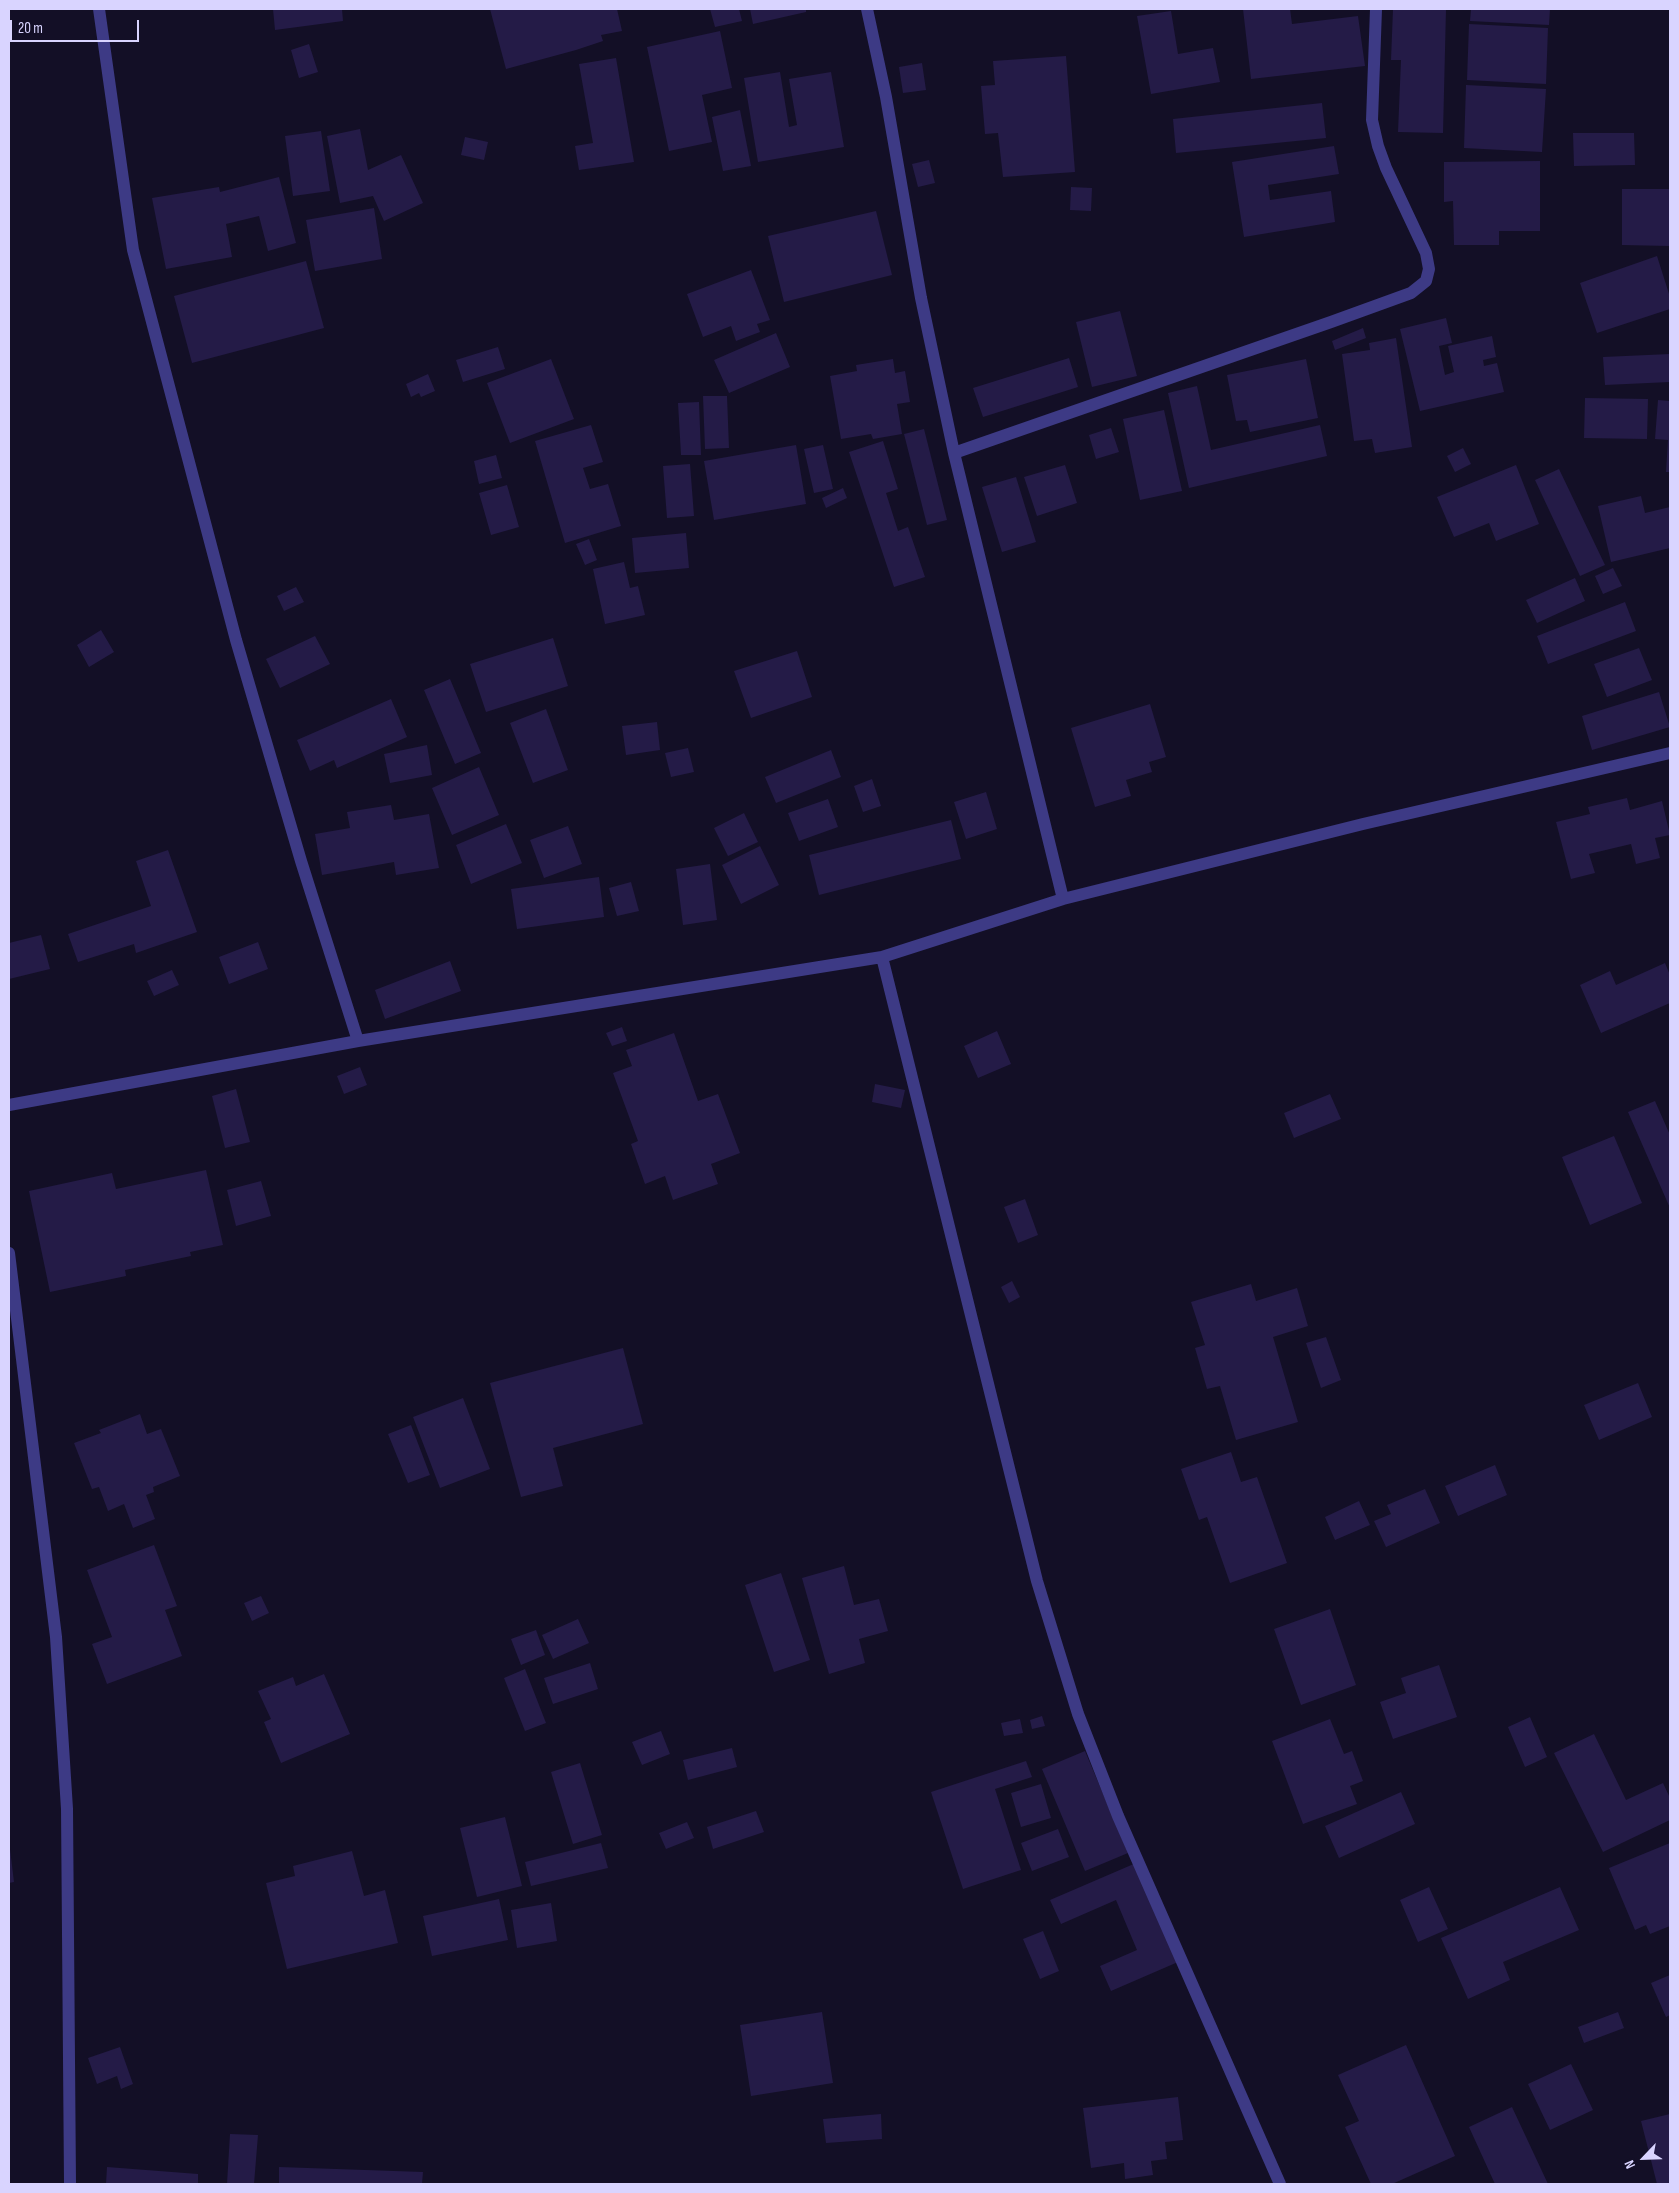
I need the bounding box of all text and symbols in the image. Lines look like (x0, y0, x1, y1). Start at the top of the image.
scale bar (12, 10, 141, 42)
text: 20 m (18, 19, 43, 38)
north arrow (1619, 2133, 1669, 2183)
text: N (1621, 2157, 1639, 2171)

